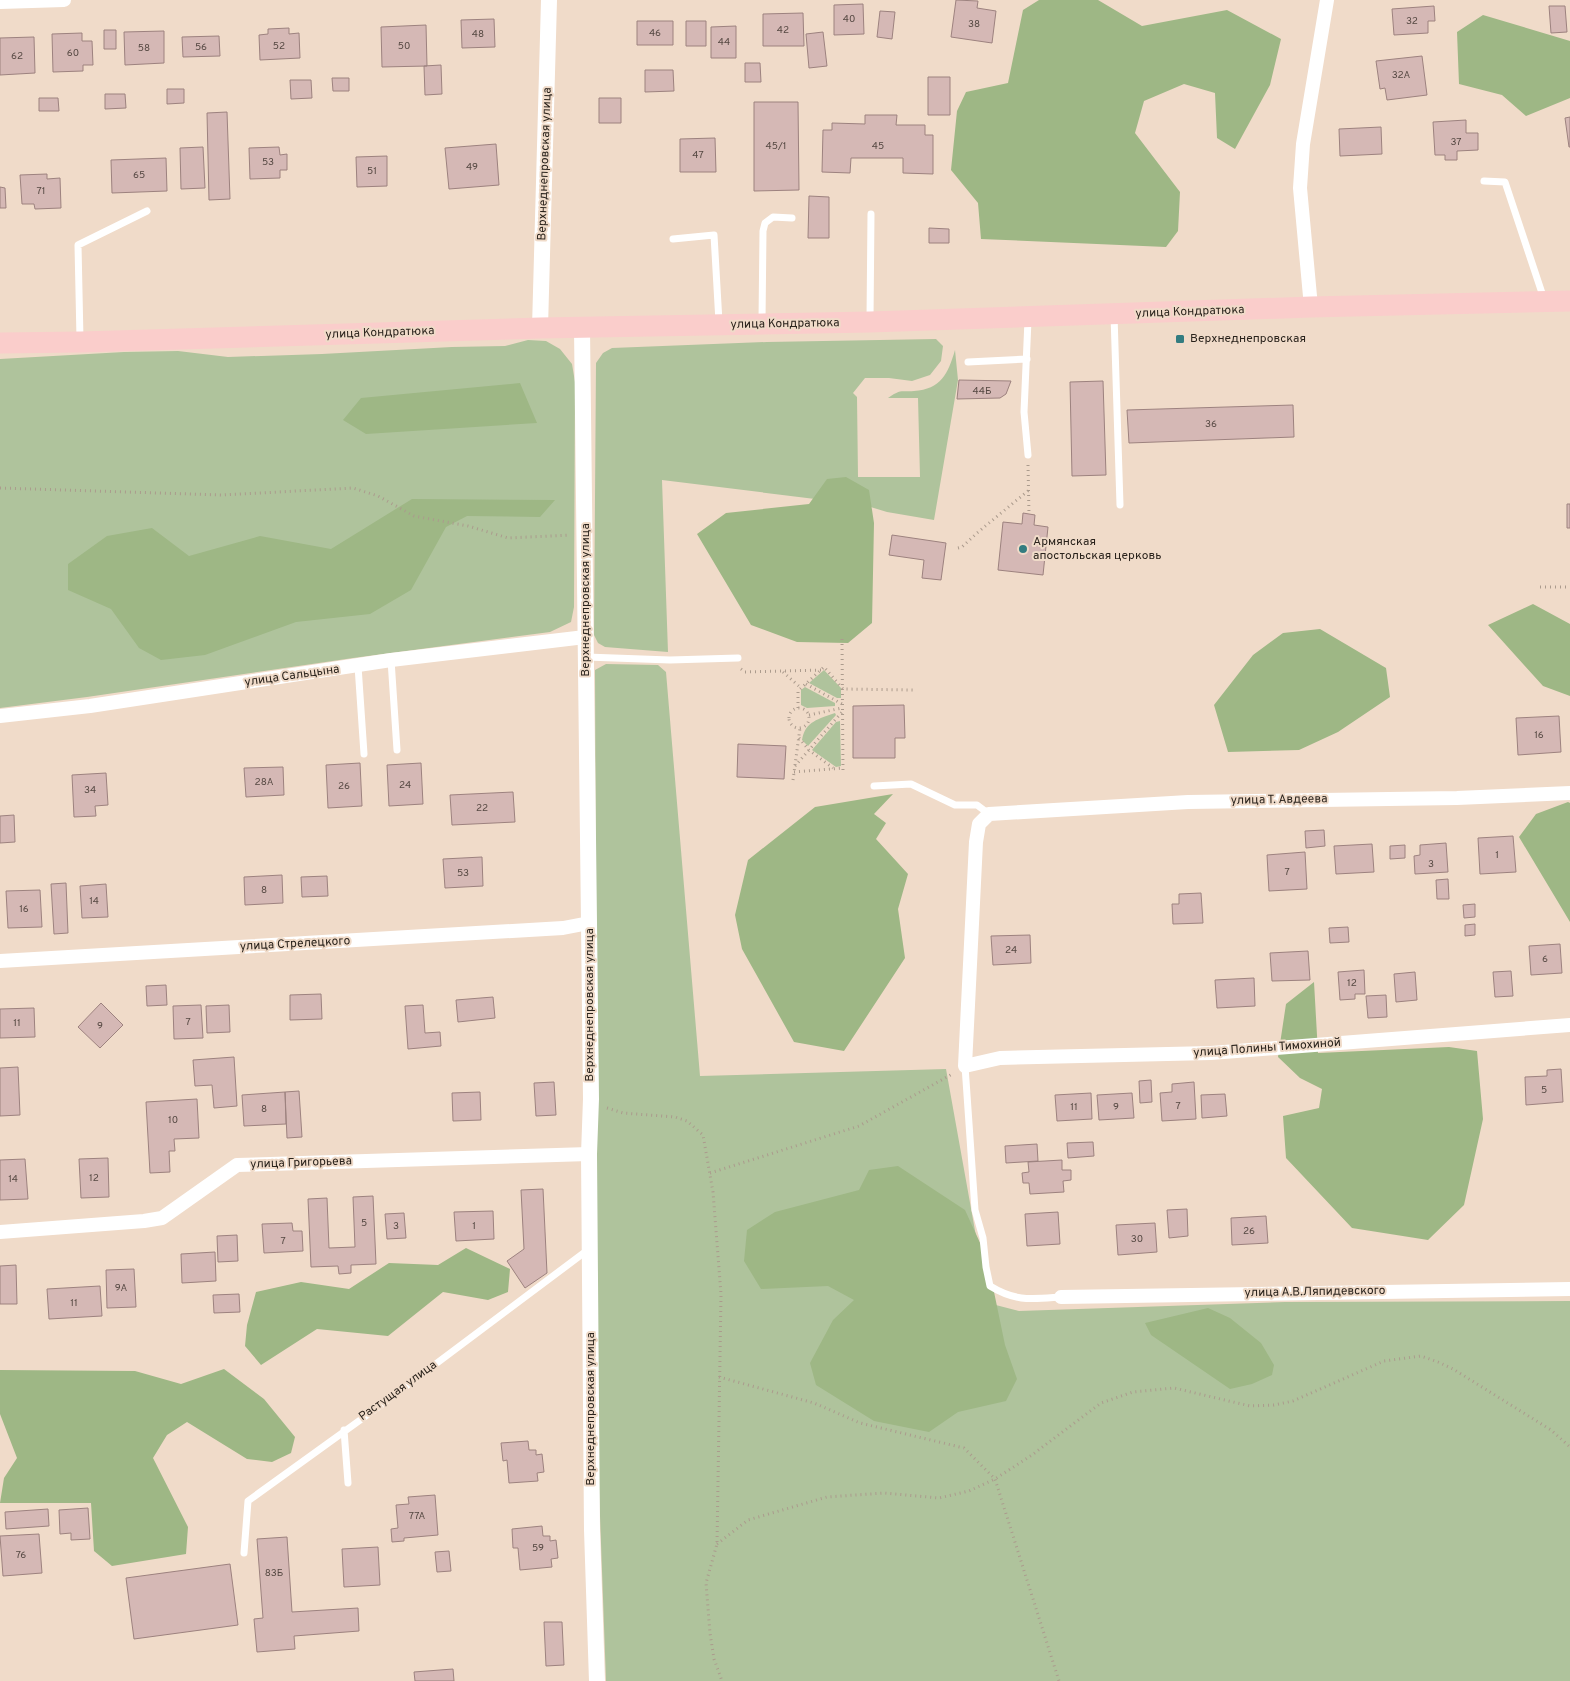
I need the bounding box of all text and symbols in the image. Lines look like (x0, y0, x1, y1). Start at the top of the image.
house number: 40 (843, 13, 855, 26)
house number: 32 (1406, 15, 1418, 28)
house number: 38 (968, 18, 980, 31)
house number: 42 (777, 24, 789, 37)
house number: 46 (649, 27, 661, 40)
house number: 48 (472, 28, 484, 41)
house number: 44 (718, 36, 730, 49)
house number: 52 (273, 40, 285, 53)
house number: 50 (398, 40, 410, 53)
house number: 56 (195, 41, 207, 54)
house number: 58 (138, 42, 150, 55)
house number: 60 (67, 47, 79, 60)
house number: 62 (11, 50, 23, 63)
house number: 32А (1392, 69, 1411, 82)
street label: Верхнеднепровская улица (534, 87, 556, 241)
house number: 37 (1450, 136, 1462, 149)
house number: 45/1 (765, 140, 787, 153)
house number: 45 (872, 140, 884, 153)
house number: 47 (692, 149, 704, 162)
house number: 53 (262, 156, 274, 169)
house number: 49 (466, 161, 478, 174)
house number: 51 (367, 165, 377, 178)
house number: 65 (133, 169, 145, 182)
house number: 71 (36, 185, 46, 198)
street label: улица Кондратюка (1135, 302, 1245, 322)
street label: улица Кондратюка (730, 315, 840, 333)
street label: улица Кондратюка (325, 323, 435, 343)
place label: Верхнеднепровская (1190, 331, 1306, 347)
marker: Верхнеднепровская (1174, 333, 1186, 345)
house number: 44Б (973, 385, 991, 398)
house number: 36 (1205, 418, 1217, 431)
street label: Верхнеднепровская улица (578, 523, 594, 677)
place label: Армянская апостольская церковь (1033, 534, 1161, 564)
marker: Армянская апостольская церковь (1017, 543, 1029, 555)
street label: улица Сальцына (244, 661, 340, 691)
house number: 16 (1534, 729, 1544, 742)
house number: 28А (255, 776, 274, 789)
house number: 24 (399, 779, 411, 792)
house number: 26 (338, 780, 350, 793)
house number: 34 (84, 784, 96, 797)
street label: улица Т. Авдеева (1230, 791, 1328, 809)
house number: 22 (476, 802, 488, 815)
house number: 1 (1495, 849, 1499, 862)
house number: 3 (1428, 858, 1434, 871)
house number: 7 (1284, 866, 1290, 879)
house number: 53 (457, 867, 469, 880)
house number: 8 (261, 884, 267, 897)
house number: 14 (89, 895, 99, 908)
house number: 16 (19, 903, 29, 916)
street label: Верхнеднепровская улица (582, 928, 598, 1082)
street label: улица Стрелецкого (239, 933, 351, 955)
house number: 24 (1005, 944, 1017, 957)
house number: 6 (1542, 953, 1548, 966)
house number: 12 (1347, 977, 1357, 990)
house number: 7 (185, 1016, 191, 1029)
house number: 11 (13, 1017, 21, 1030)
house number: 9 (97, 1020, 103, 1033)
street label: улица Полины Тимохиной (1193, 1035, 1341, 1061)
house number: 5 (1541, 1084, 1547, 1097)
house number: 7 (1175, 1100, 1181, 1113)
house number: 11 (1070, 1101, 1078, 1114)
house number: 9 (1113, 1101, 1119, 1114)
house number: 8 (261, 1103, 267, 1116)
house number: 10 (168, 1114, 178, 1127)
street label: улица Григорьева (250, 1153, 352, 1173)
house number: 12 (89, 1172, 99, 1185)
house number: 14 (8, 1173, 18, 1186)
house number: 5 (361, 1217, 367, 1230)
house number: 3 (393, 1220, 399, 1233)
house number: 1 (472, 1220, 476, 1233)
house number: 26 (1243, 1225, 1255, 1238)
house number: 30 (1131, 1233, 1143, 1246)
house number: 7 (280, 1235, 286, 1248)
house number: 9А (115, 1282, 127, 1295)
street label: улица А.В.Ляпидевского (1244, 1283, 1386, 1301)
house number: 11 (70, 1297, 78, 1310)
street label: Верхнеднепровская улица (583, 1332, 599, 1486)
street label: Растущая улица (356, 1357, 440, 1425)
house number: 77А (409, 1510, 425, 1523)
house number: 59 (532, 1542, 544, 1555)
house number: 76 (16, 1549, 26, 1562)
house number: 83Б (265, 1567, 283, 1580)

